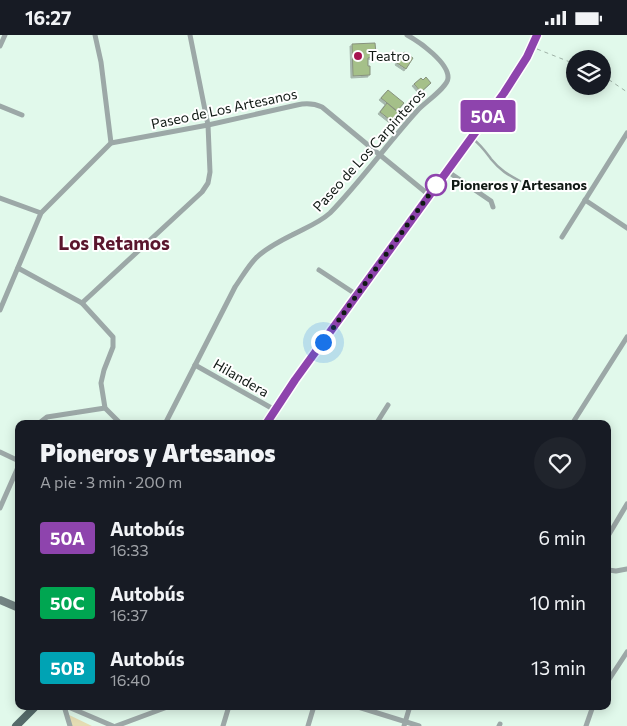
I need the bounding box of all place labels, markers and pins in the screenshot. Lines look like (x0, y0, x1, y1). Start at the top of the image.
place label: Teatro (368, 47, 410, 64)
marker: Teatro (352, 50, 364, 62)
marker: Pioneros y Artesanos (425, 174, 447, 196)
place label: Pioneros y Artesanos (451, 176, 587, 193)

